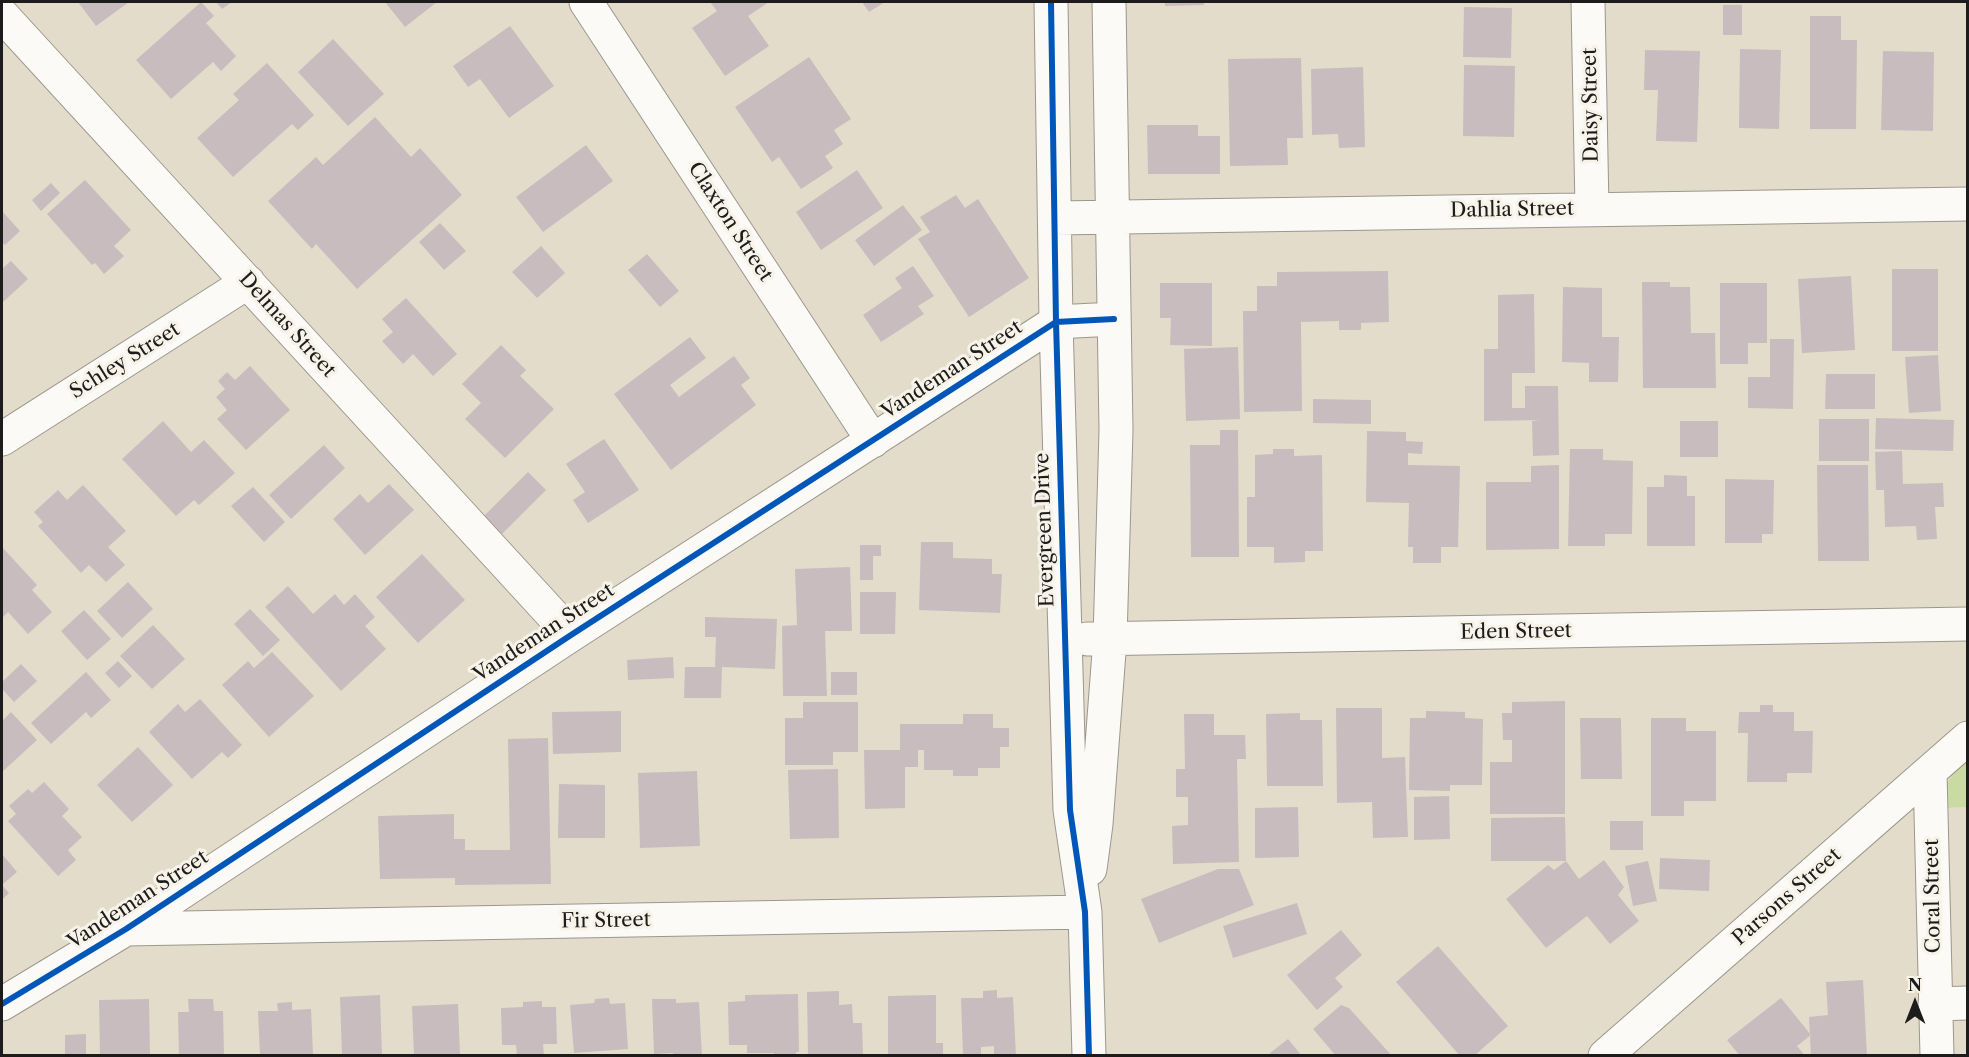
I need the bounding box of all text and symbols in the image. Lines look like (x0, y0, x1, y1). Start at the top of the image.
street label: Daisy Street (1578, 48, 1604, 162)
street label: Claxton Street (683, 158, 777, 286)
street label: Dahlia Street (1450, 197, 1574, 223)
street label: Delmas Street (234, 267, 340, 383)
street label: Vandeman Street (877, 316, 1027, 424)
street label: Schley Street (66, 318, 184, 404)
street label: Evergreen Drive (1030, 452, 1060, 608)
street label: Vandeman Street (469, 579, 619, 687)
street label: Eden Street (1460, 619, 1572, 645)
street label: Coral Street (1920, 839, 1946, 953)
street label: Parsons Street (1728, 843, 1846, 951)
street label: Vandeman Street (63, 846, 213, 954)
street label: Fir Street (561, 908, 651, 934)
north arrow (1885, 973, 1945, 1033)
text: N (1908, 975, 1922, 995)

